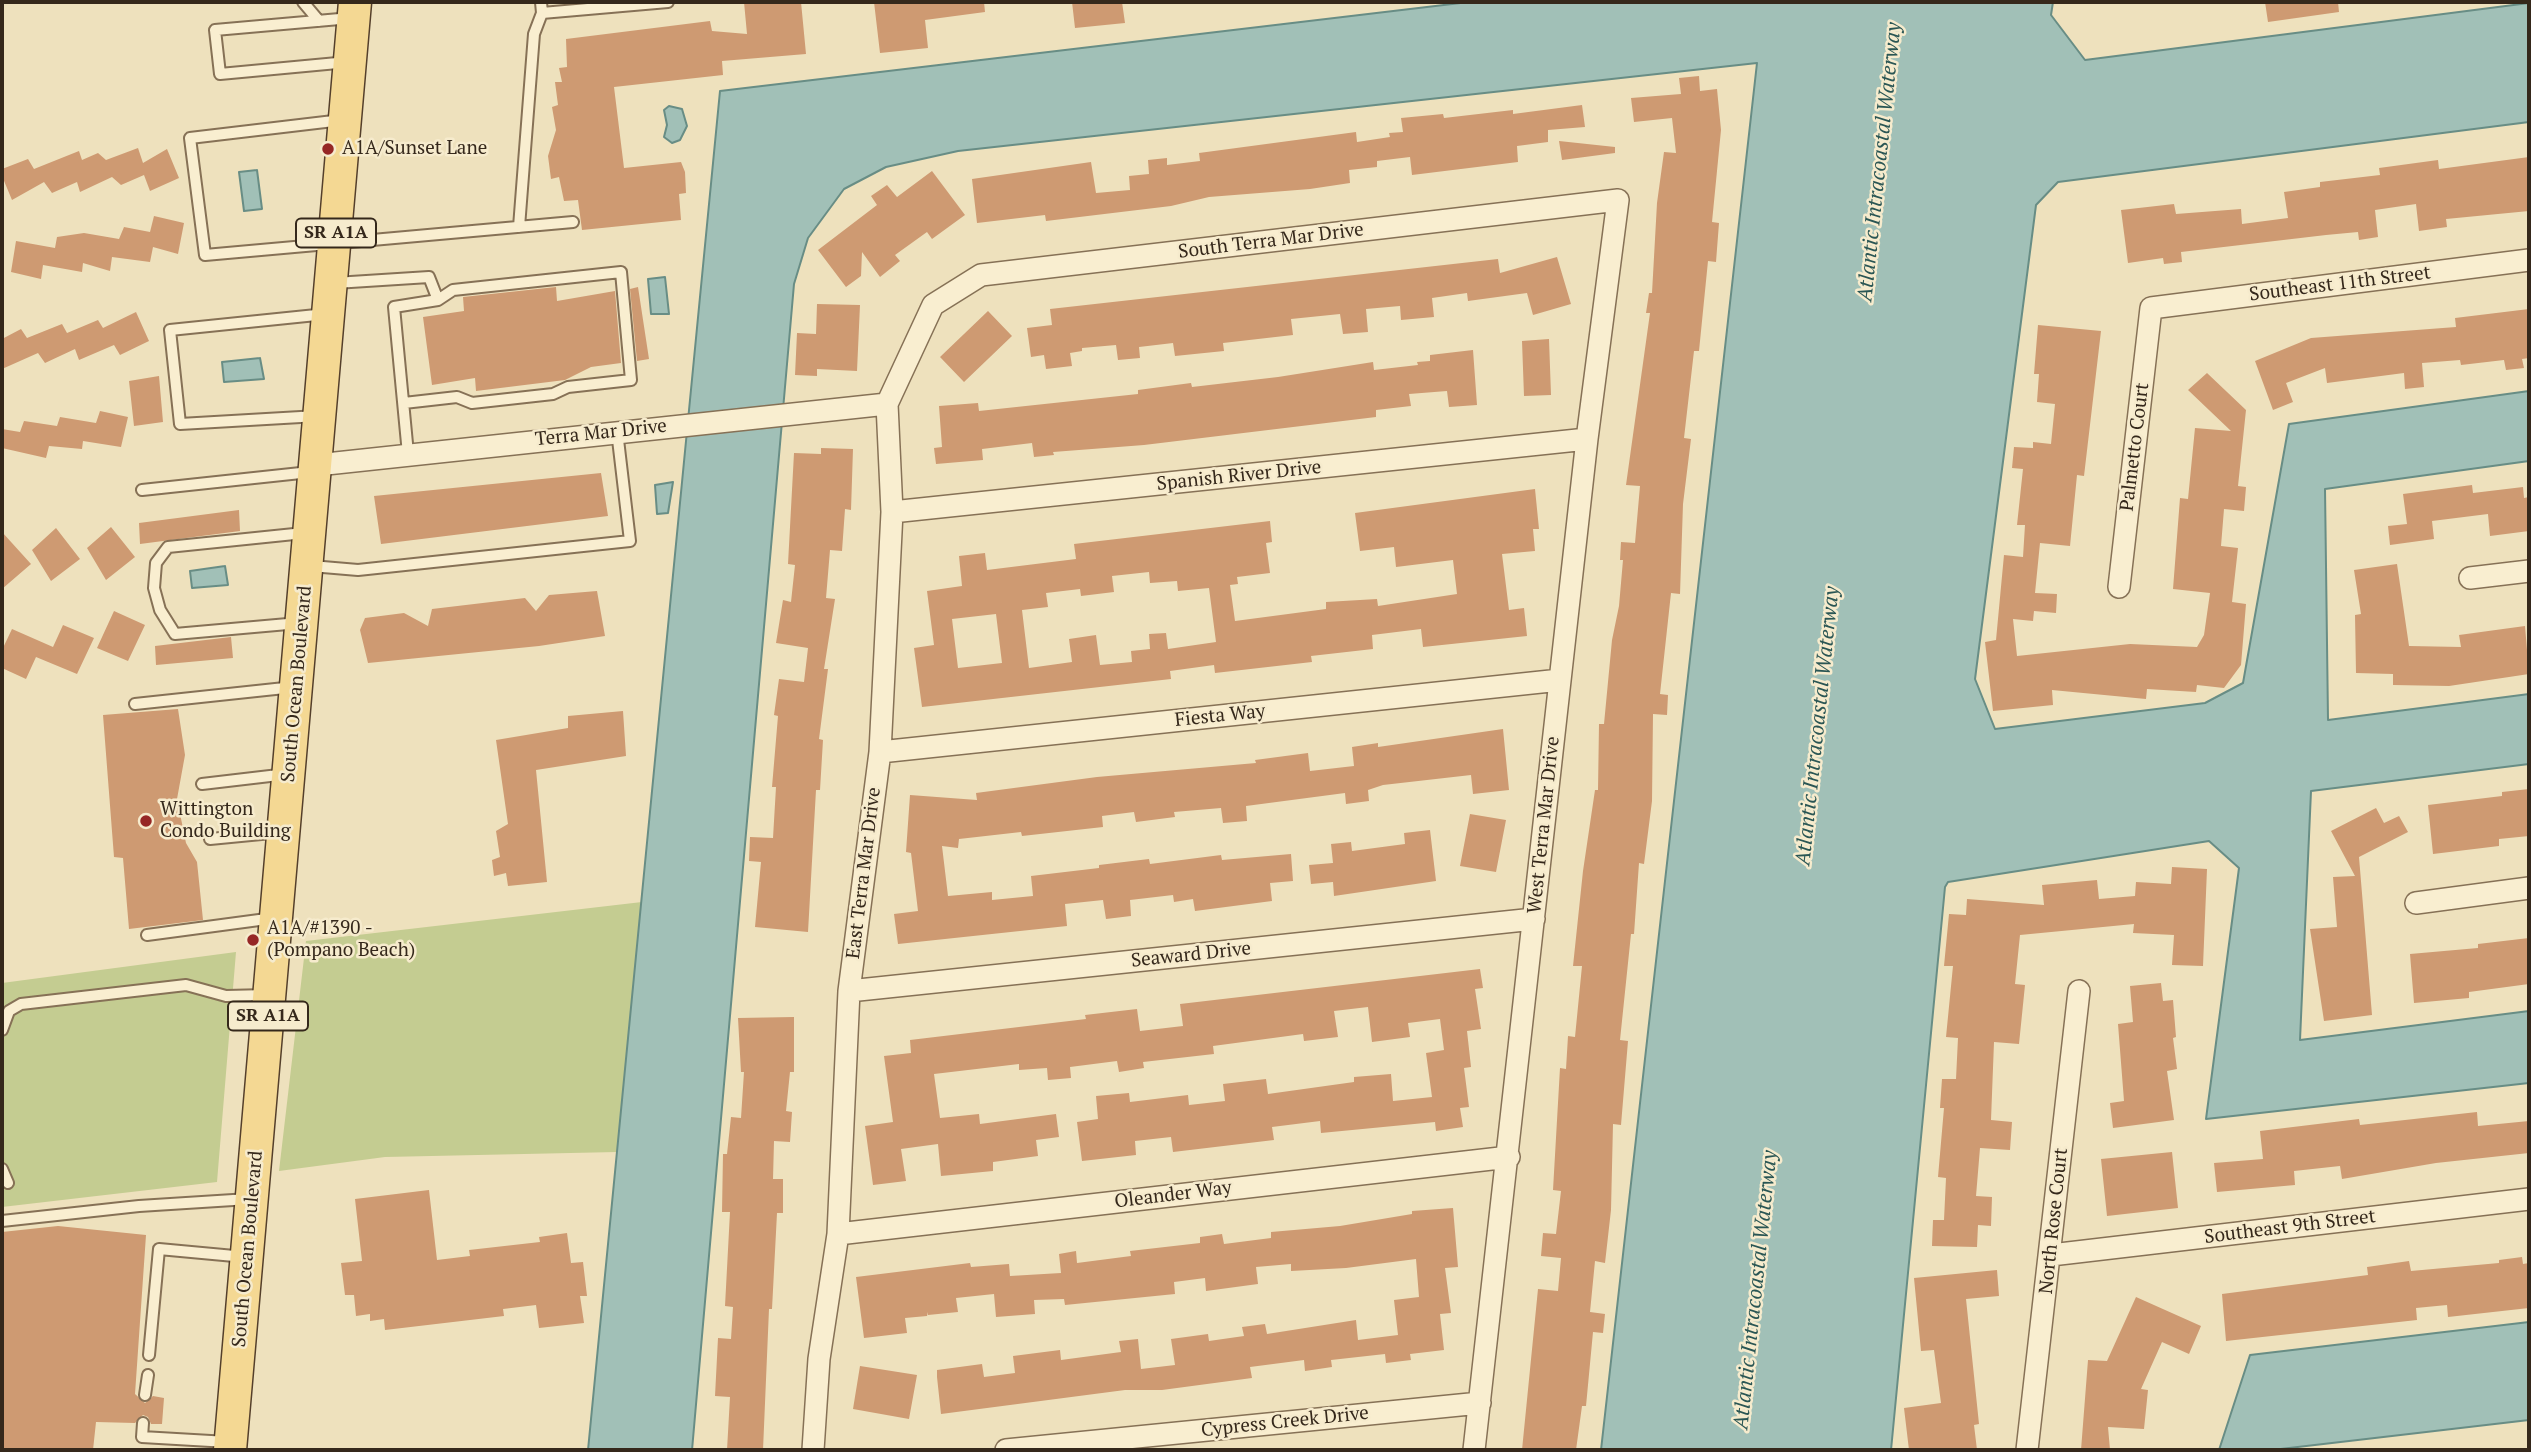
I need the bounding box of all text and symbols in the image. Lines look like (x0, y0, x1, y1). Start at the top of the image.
water label: Atlantic Intracoastal Waterway (1853, 21, 1907, 303)
place label: A1A/Sunset Lane (342, 138, 487, 160)
marker: A1A/Sunset Lane (320, 141, 336, 157)
road number: SR A1A (296, 218, 376, 247)
street label: South Terra Mar Drive (1177, 218, 1365, 264)
street label: Southeast 11th Street (2248, 262, 2432, 306)
street label: Palmetto Court (2116, 381, 2154, 513)
street label: Terra Mar Drive (534, 415, 668, 451)
street label: Spanish River Drive (1156, 456, 1322, 496)
street label: South Ocean Boulevard (277, 585, 317, 783)
water label: Atlantic Intracoastal Waterway (1791, 585, 1845, 867)
street label: Fiesta Way (1174, 700, 1266, 732)
street label: West Terra Mar Drive (1523, 735, 1565, 915)
street label: East Terra Mar Drive (842, 786, 886, 960)
place label: Wittington Condo Building (160, 799, 291, 843)
marker: Wittington Condo Building (138, 813, 154, 829)
place label: A1A/#1390 - (Pompano Beach) (267, 918, 415, 962)
marker: A1A/#1390 - (Pompano Beach) (245, 932, 261, 948)
street label: Seaward Drive (1130, 937, 1252, 973)
road number: SR A1A (228, 1001, 308, 1030)
street label: North Rose Court (2035, 1147, 2073, 1295)
water label: Atlantic Intracoastal Waterway (1729, 1149, 1783, 1431)
street label: South Ocean Boulevard (228, 1150, 268, 1348)
street label: Oleander Way (1113, 1176, 1233, 1214)
street label: Southeast 9th Street (2203, 1205, 2377, 1249)
street label: Cypress Creek Drive (1200, 1402, 1370, 1442)

